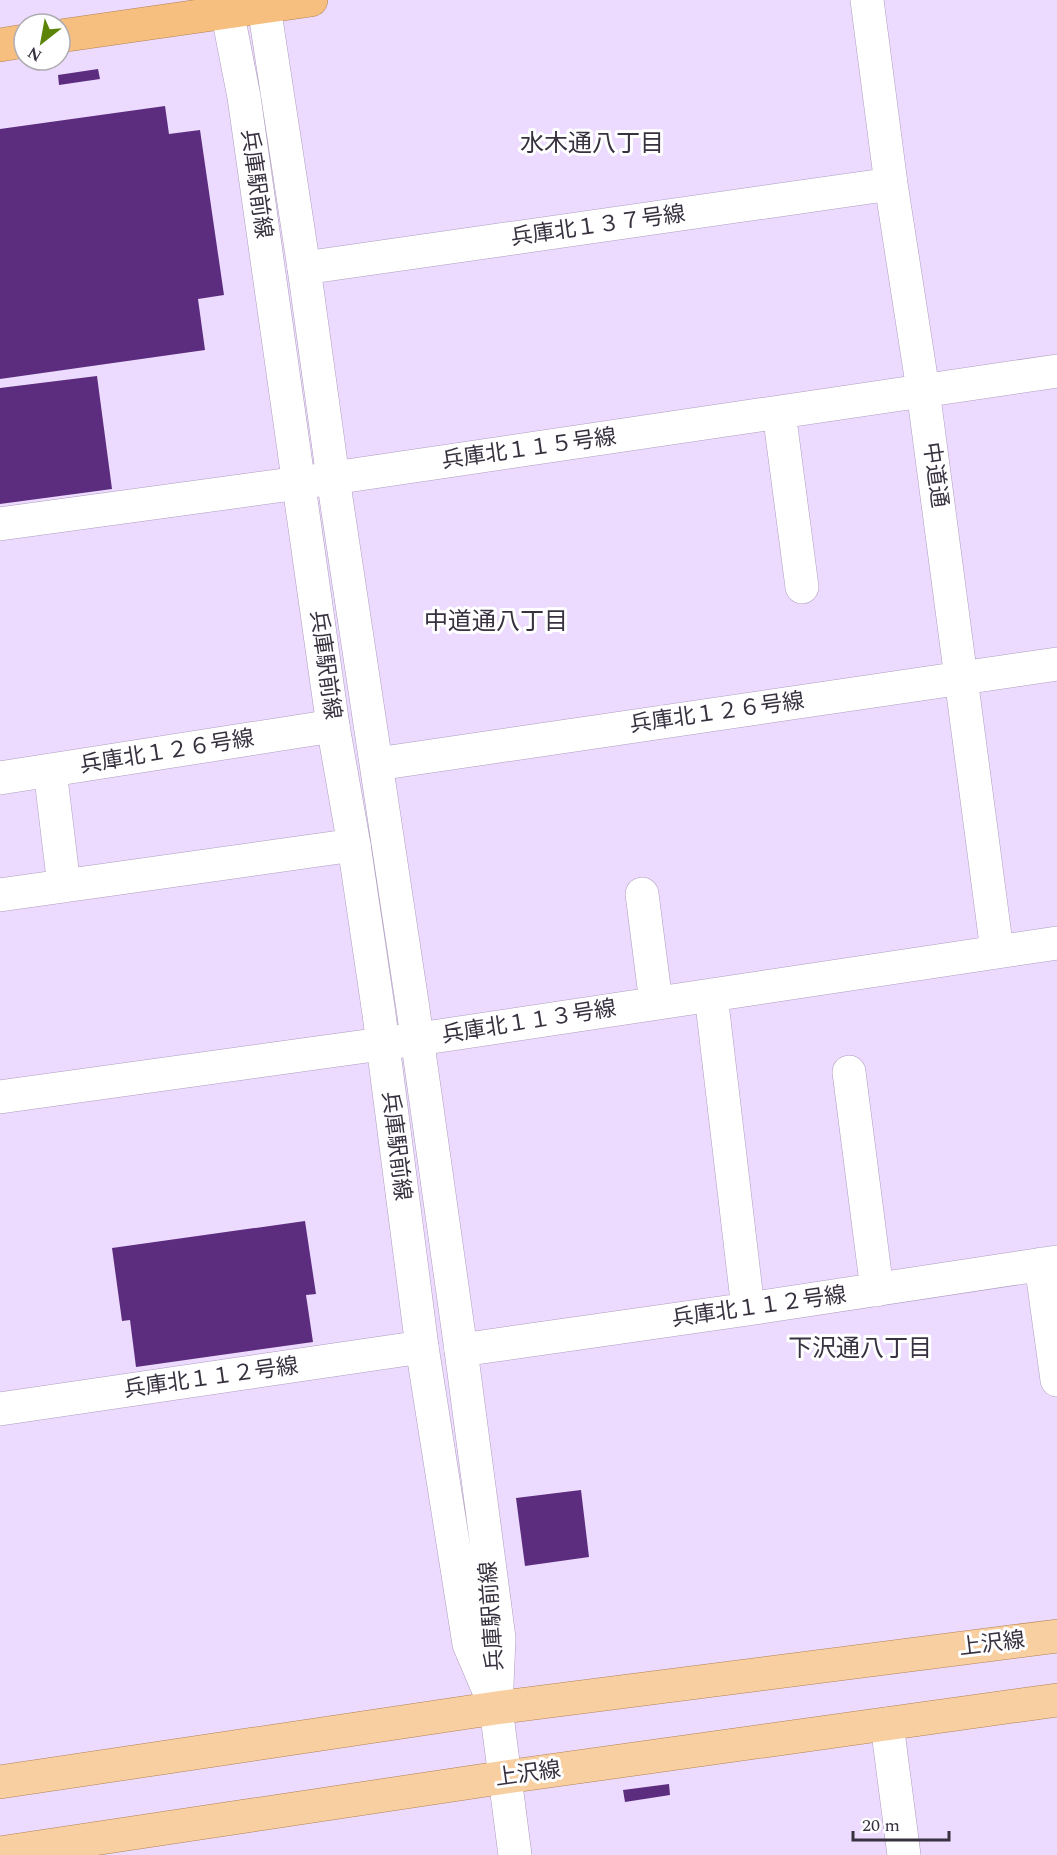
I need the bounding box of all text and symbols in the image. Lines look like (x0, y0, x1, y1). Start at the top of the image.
north arrow (12, 12, 72, 72)
text: N (23, 40, 47, 68)
district label: 水木通八丁目 (520, 126, 664, 162)
street label: 兵庫駅前線 (232, 127, 280, 241)
street label: 兵庫北１３７号線 (509, 197, 687, 255)
street label: 兵庫北１１５号線 (440, 420, 618, 478)
street label: 中道通 (914, 440, 956, 510)
district label: 中道通八丁目 (424, 604, 568, 640)
street label: 兵庫駅前線 (301, 608, 349, 722)
street label: 兵庫北１２６号線 (628, 684, 806, 742)
street label: 兵庫北１２６号線 (77, 722, 257, 782)
street label: 兵庫北１１３号線 (439, 992, 619, 1052)
street label: 兵庫駅前線 (373, 1089, 419, 1203)
street label: 兵庫北１１２号線 (670, 1278, 848, 1336)
district label: 下沢通八丁目 (788, 1331, 932, 1367)
street label: 兵庫北１１２号線 (122, 1349, 300, 1407)
street label: 兵庫駅前線 (472, 1560, 512, 1672)
street label: 上沢線 (957, 1624, 1027, 1664)
street label: 上沢線 (493, 1753, 563, 1795)
scale bar (853, 1804, 949, 1842)
text: 20 m (862, 1812, 900, 1839)

